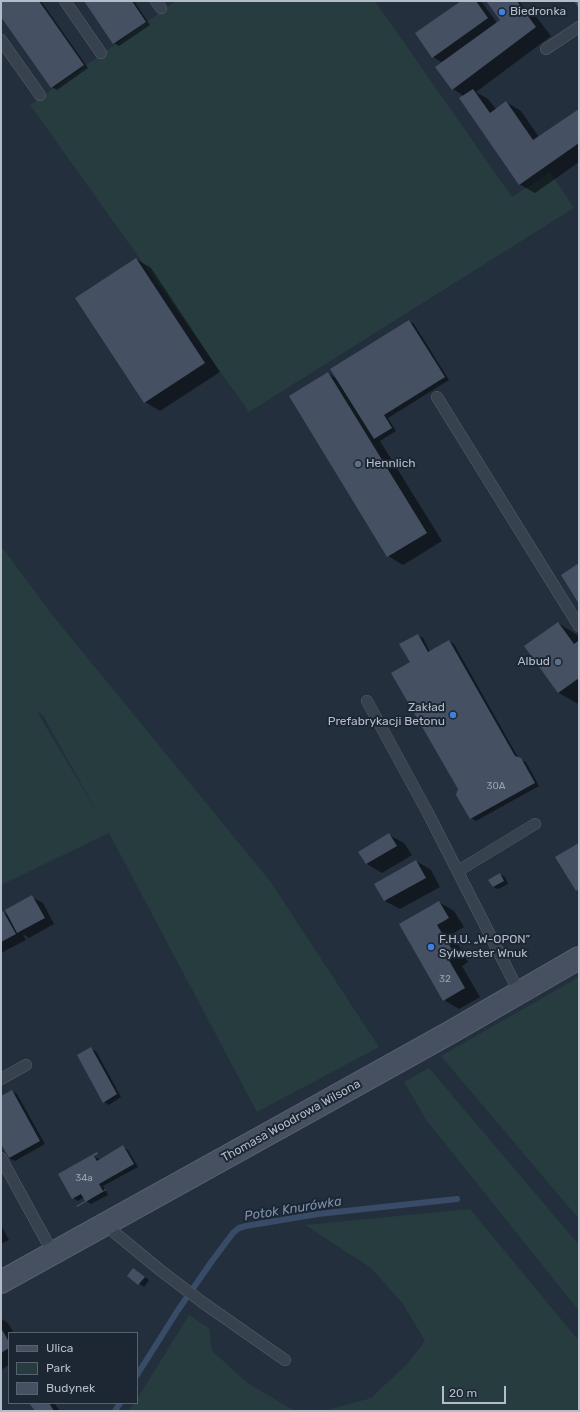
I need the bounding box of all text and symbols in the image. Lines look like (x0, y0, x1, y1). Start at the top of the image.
place label: Biedronka (510, 5, 566, 19)
marker: Biedronka (497, 7, 507, 17)
place label: Hennlich (366, 457, 416, 471)
marker: Hennlich (353, 459, 363, 469)
place label: Albud (518, 655, 550, 669)
marker: Albud (553, 657, 563, 667)
place label: Zakład Prefabrykacji Betonu (328, 701, 445, 729)
marker: Zakład Prefabrykacji Betonu (448, 710, 458, 720)
house number: 30A (486, 780, 506, 792)
place label: F.H.U. „W-OPON” Sylwester Wnuk (439, 933, 530, 961)
marker: F.H.U. „W-OPON” Sylwester Wnuk (426, 942, 436, 952)
house number: 32 (439, 973, 451, 985)
street label: Thomasa Woodrowa Wilsona (219, 1077, 363, 1165)
house number: 34a (75, 1172, 93, 1184)
water label: Potok Knurówka (243, 1194, 343, 1224)
legend (8, 1332, 138, 1404)
text: Ulica (46, 1341, 73, 1355)
text: Park (46, 1361, 71, 1375)
scale bar (444, 1378, 508, 1404)
text: Budynek (46, 1381, 95, 1395)
text: 20 m (449, 1386, 477, 1400)

